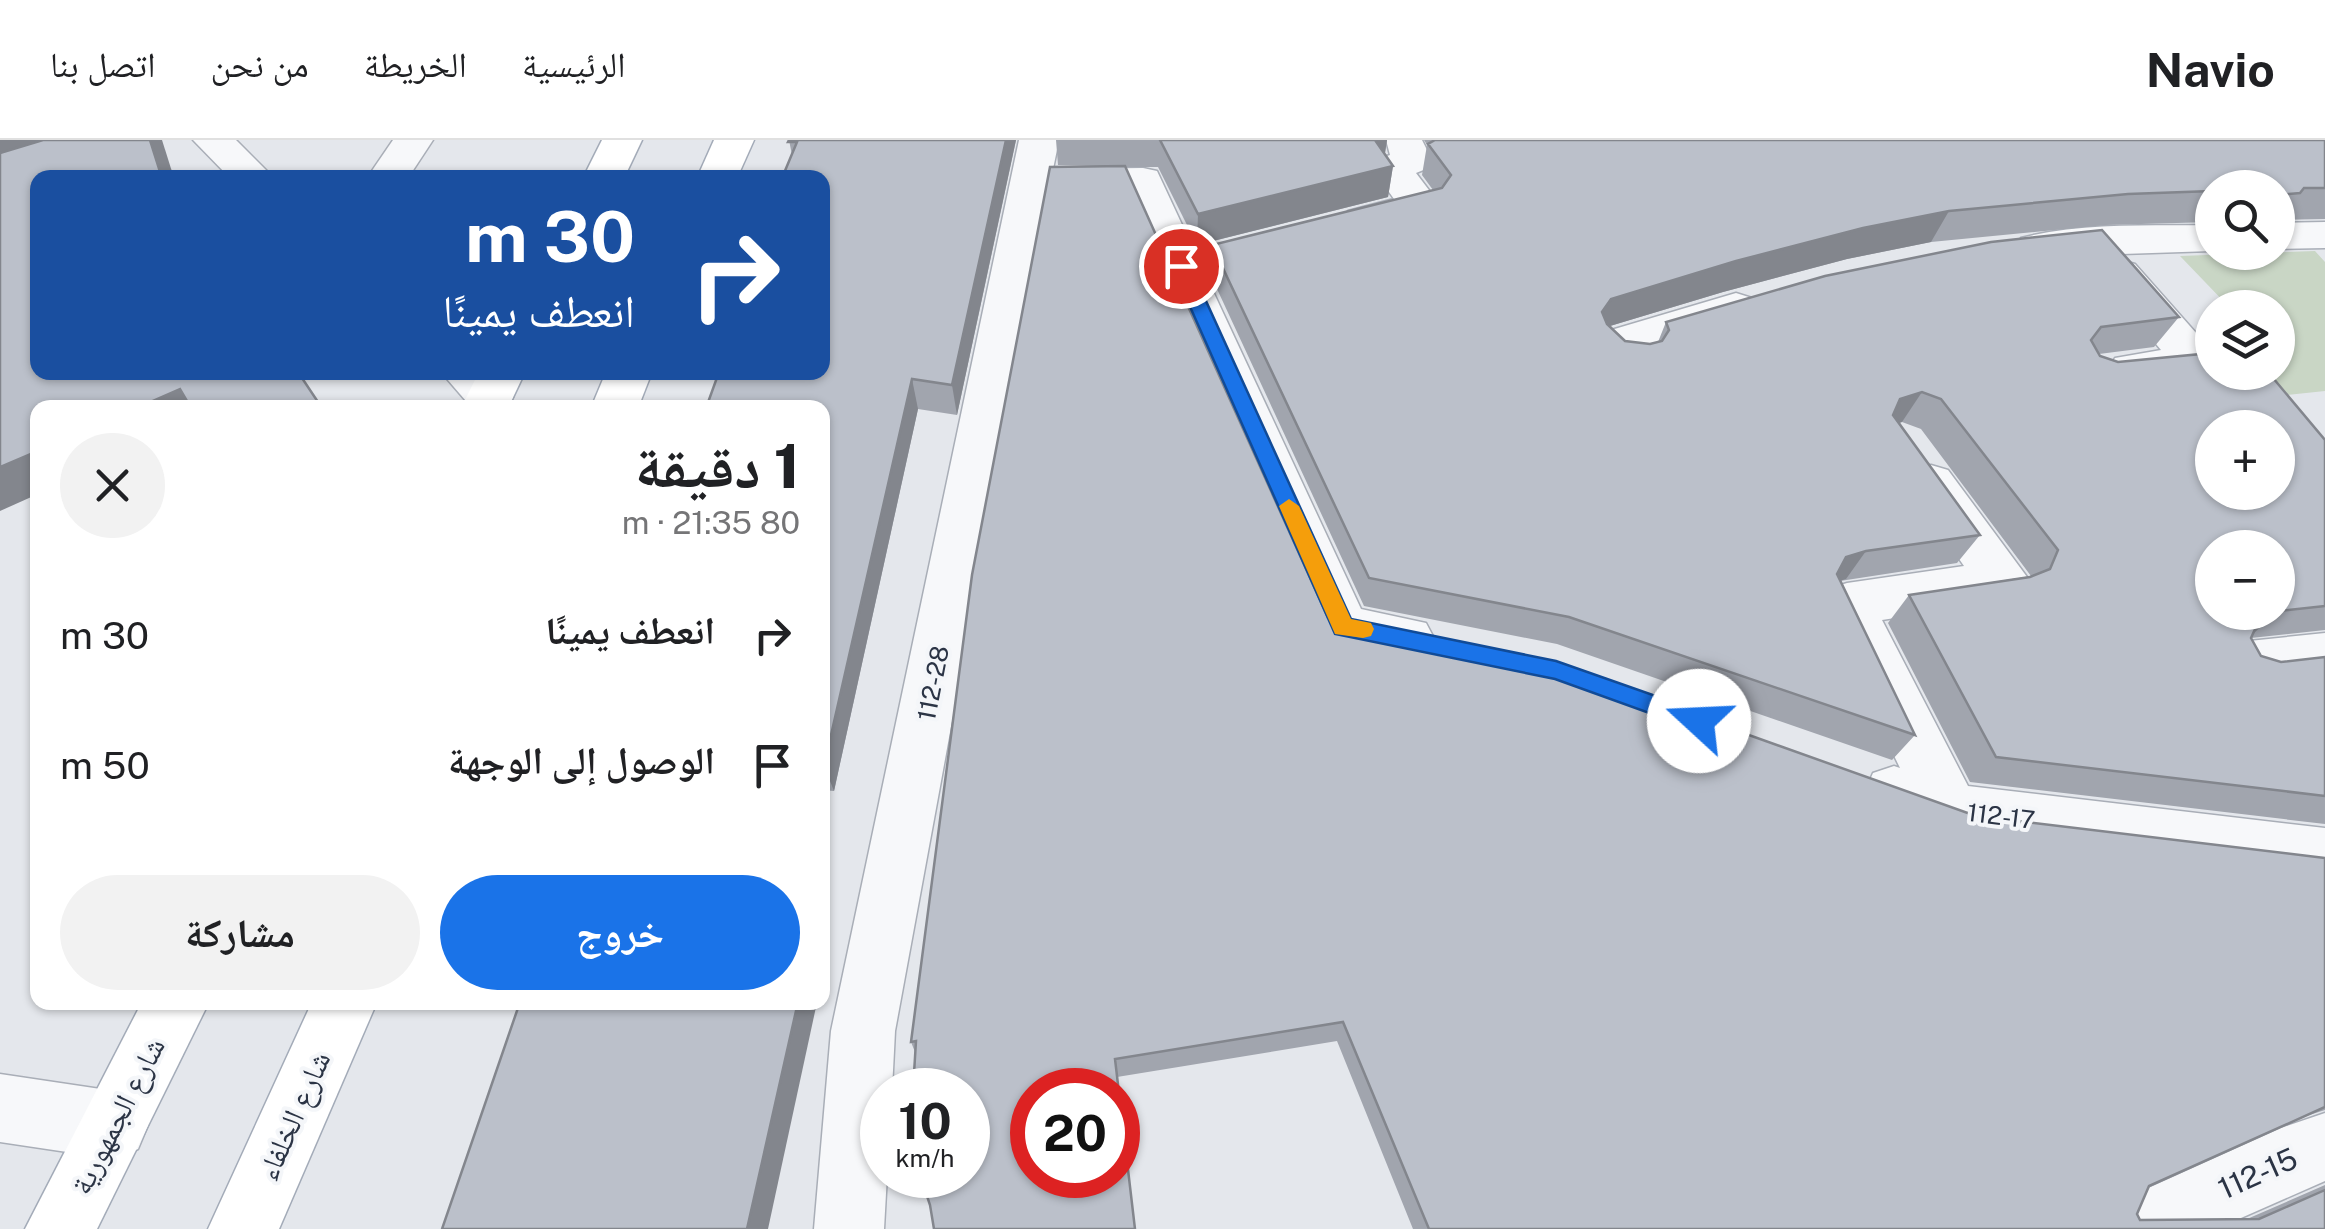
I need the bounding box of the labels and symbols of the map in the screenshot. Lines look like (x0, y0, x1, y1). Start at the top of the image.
pin (1139, 224, 1224, 309)
street label: 112-28 (911, 643, 955, 723)
position arrow (1647, 669, 1751, 773)
street label: 112-17 (1965, 797, 2037, 835)
street label: شارع الجمهورية (62, 1031, 174, 1201)
street label: شارع الخلفاء (249, 1045, 339, 1187)
speed limit sign: 20 (1010, 1068, 1140, 1198)
street label: 112-15 (2212, 1140, 2303, 1206)

